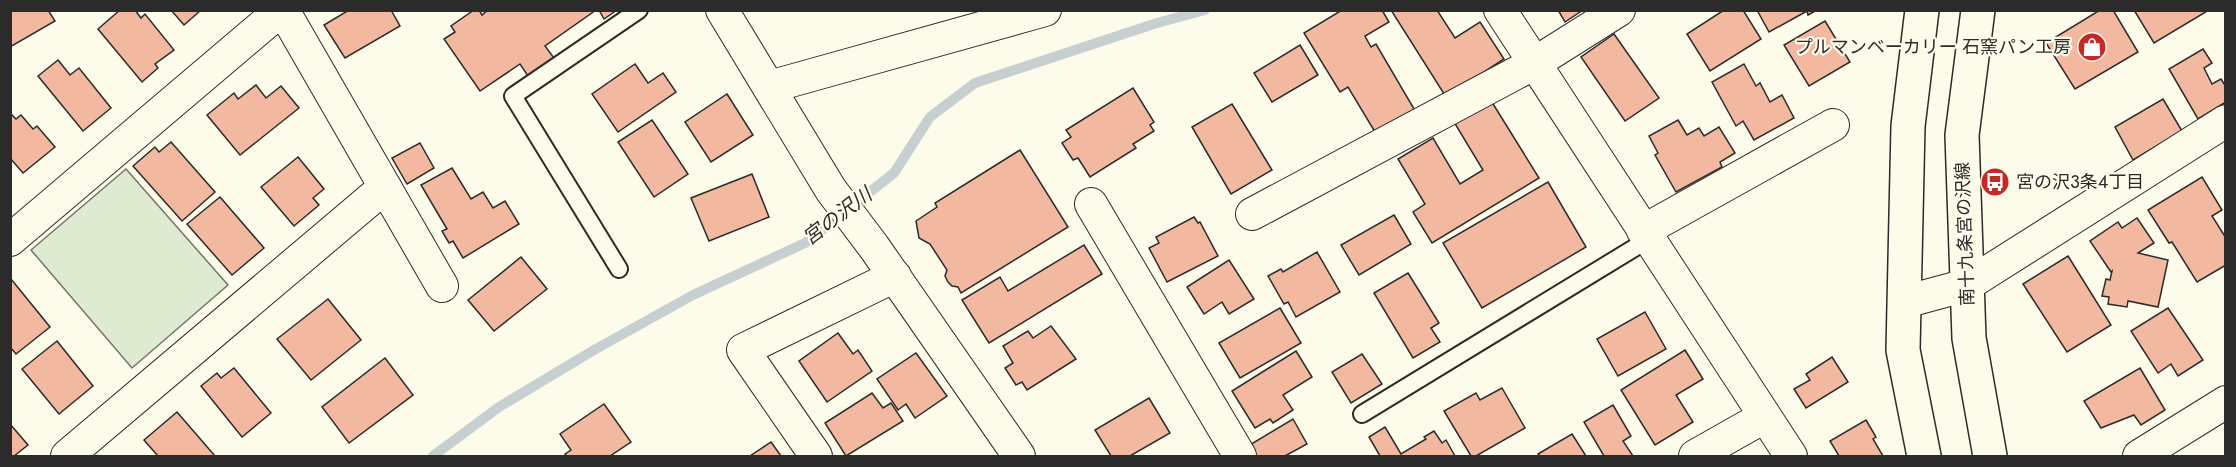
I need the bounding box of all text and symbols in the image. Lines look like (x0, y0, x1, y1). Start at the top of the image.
shop icon: プルマンベーカリー 石窯パン工房 (2076, 31, 2108, 63)
place label: プルマンベーカリー 石窯パン工房 (1795, 34, 2071, 60)
street label: 南十九条宮の沢線 (1949, 162, 1981, 306)
bus stop icon: 宮の沢3条4丁目 (1979, 166, 2011, 198)
place label: 宮の沢3条4丁目 (2016, 169, 2144, 195)
water label: 宮の沢川 (797, 180, 880, 252)

